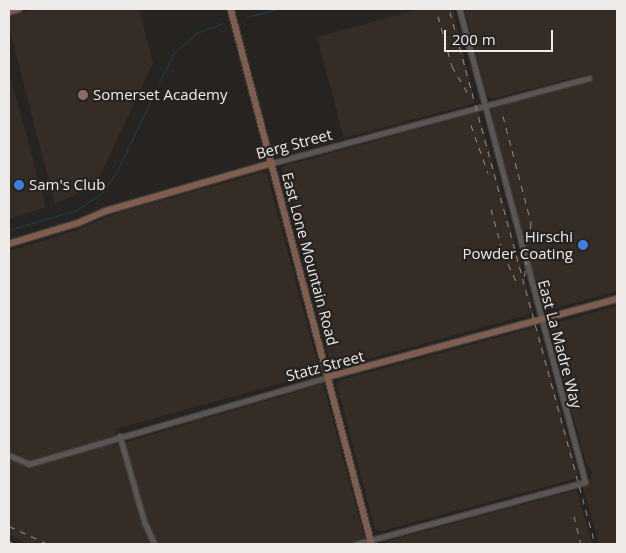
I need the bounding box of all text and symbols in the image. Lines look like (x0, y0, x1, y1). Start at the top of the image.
scale bar (446, 20, 555, 52)
text: 200 m (452, 29, 496, 49)
place label: Somerset Academy (93, 86, 228, 104)
marker: Somerset Academy (77, 89, 89, 101)
street label: Berg Street (254, 125, 334, 163)
street label: East Lone Mountain Road (278, 170, 342, 348)
place label: Sam's Club (29, 176, 105, 194)
marker: Sam's Club (13, 179, 25, 191)
place label: Hirschi Powder Coating (462, 227, 573, 262)
marker: Hirschi Powder Coating (577, 239, 589, 251)
street label: East La Madre Way (534, 278, 586, 410)
street label: Statz Street (284, 347, 366, 385)

